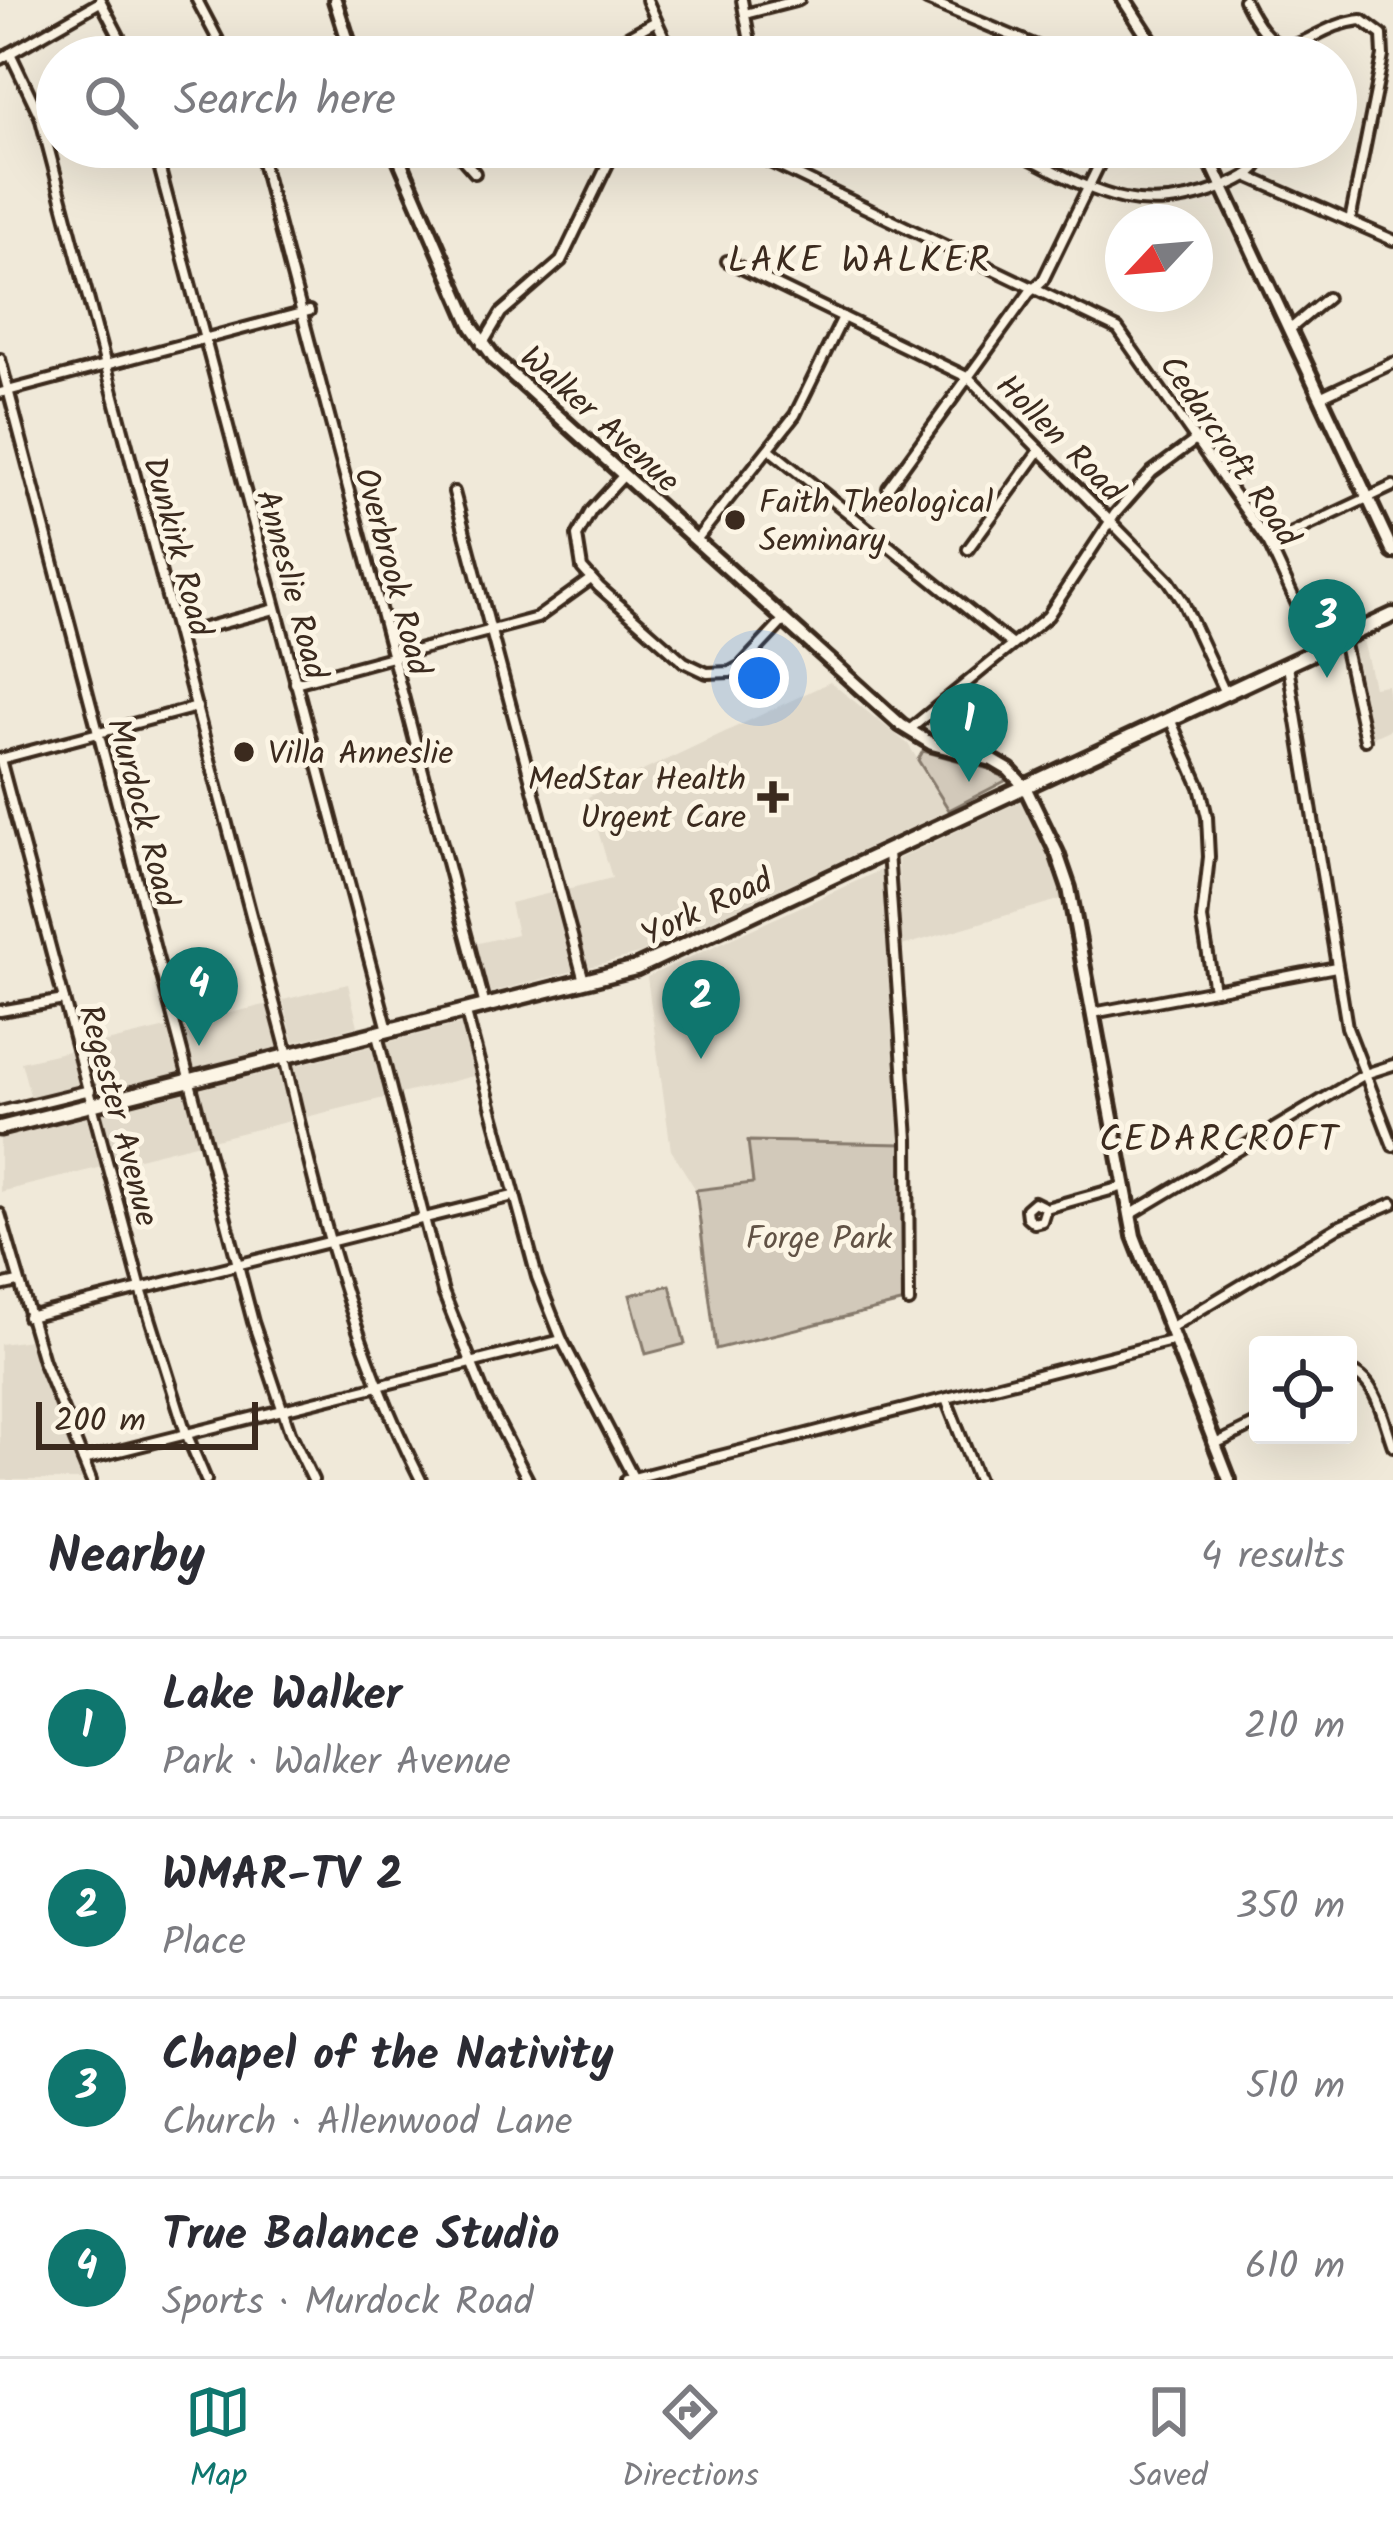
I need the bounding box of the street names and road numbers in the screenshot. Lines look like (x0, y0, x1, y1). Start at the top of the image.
street label: Walker Avenue (506, 334, 691, 508)
street label: Cedarcroft Road (1144, 345, 1313, 560)
street label: Hollen Road (981, 362, 1137, 518)
street label: Dunkirk Road (126, 451, 225, 644)
street label: Overbrook Road (337, 462, 444, 683)
street label: Anneslie Road (239, 484, 341, 687)
street label: Murdock Road (90, 712, 192, 915)
street label: York Road (633, 855, 783, 963)
street label: Regester Avenue (62, 999, 172, 1233)

